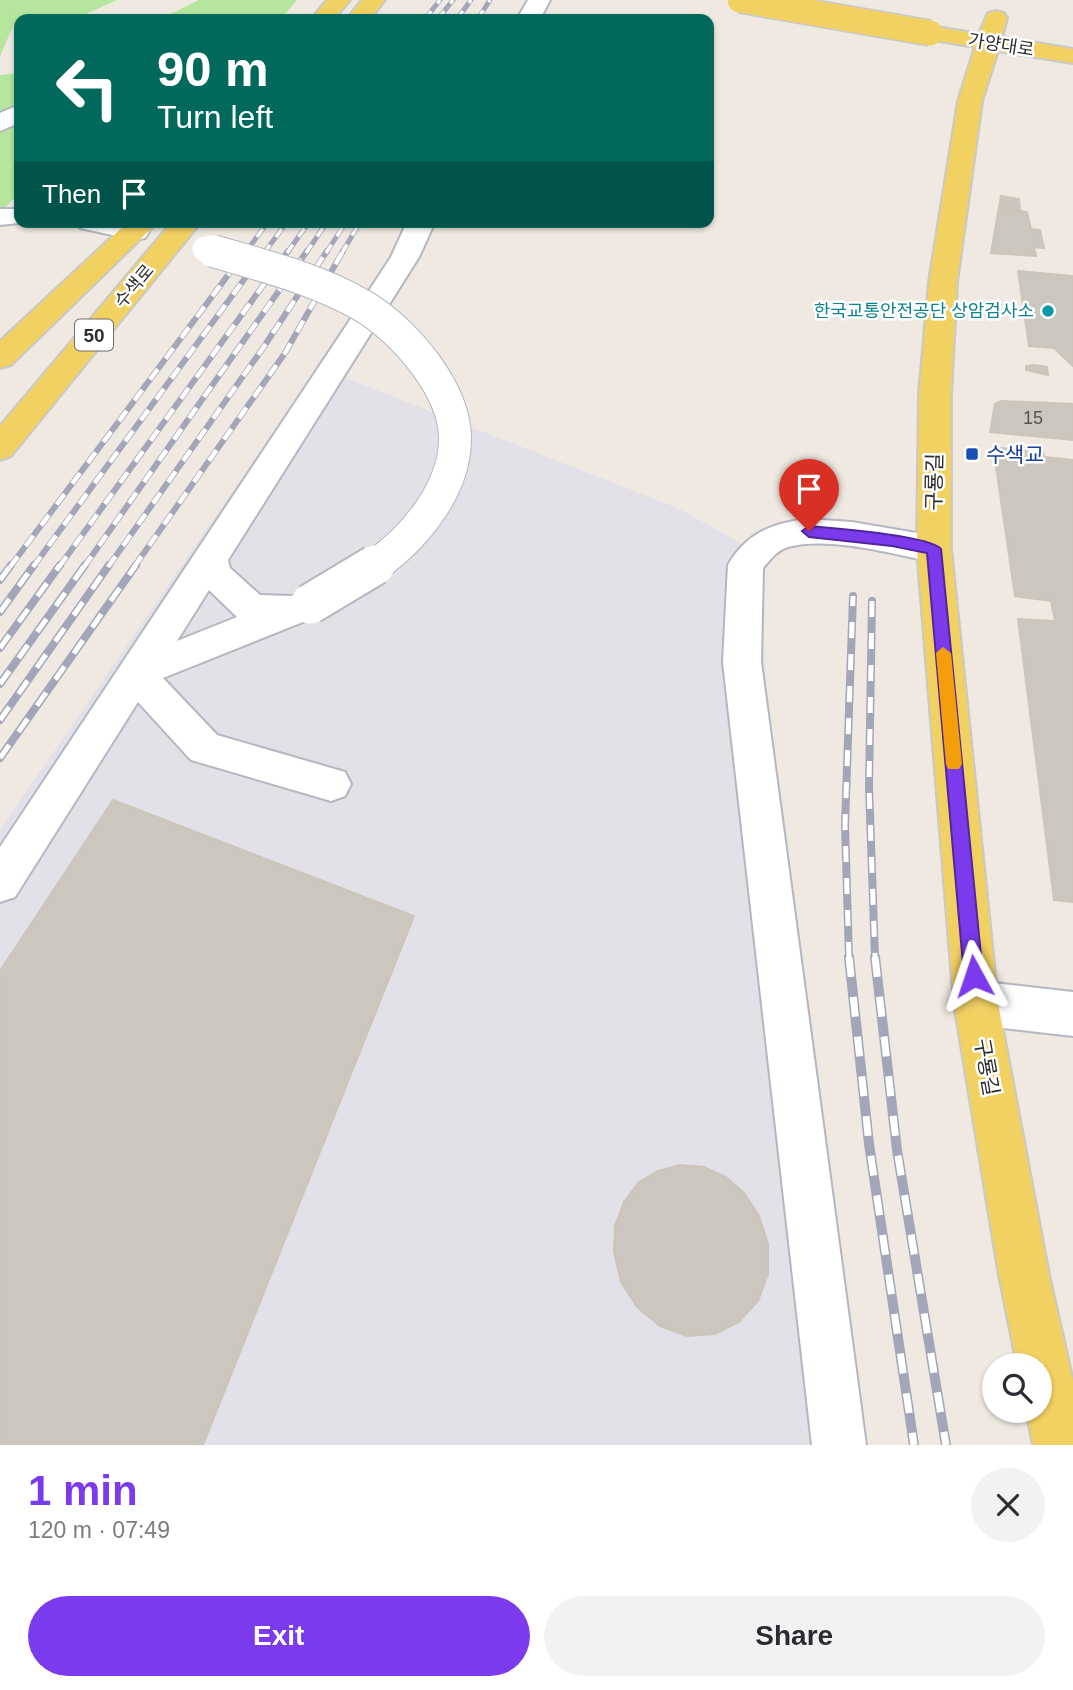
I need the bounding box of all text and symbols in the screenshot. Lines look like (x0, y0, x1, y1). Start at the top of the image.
street label: 가양대로 (967, 30, 1035, 60)
icon: left (42, 42, 133, 133)
text: 90 m (157, 42, 269, 96)
text: Turn left (157, 99, 273, 135)
icon: arrive (115, 175, 153, 213)
text: Then (42, 179, 101, 209)
street label: 수색로 (110, 261, 158, 311)
place label: 한국교통안전공단 상암검사소 (814, 301, 1034, 321)
marker: 한국교통안전공단 상암검사소 (1040, 303, 1056, 319)
road number: 50 (75, 320, 113, 350)
house number: 15 (1023, 408, 1043, 428)
place label: 수색교 (986, 443, 1044, 466)
marker: 수색교 (964, 446, 980, 462)
street label: 구룡길 (922, 453, 946, 511)
pin (779, 459, 839, 531)
icon: arrive (790, 470, 828, 508)
position arrow (937, 939, 1011, 1013)
street label: 구룡길 (971, 1036, 1003, 1098)
map controls (982, 1353, 1052, 1423)
button: search (982, 1353, 1052, 1423)
text: 1 min (28, 1467, 138, 1514)
button: close (971, 1468, 1045, 1542)
text: 120 m · 07:49 (28, 1517, 170, 1543)
button: Exit (28, 1596, 530, 1676)
button: Share (544, 1596, 1045, 1676)

